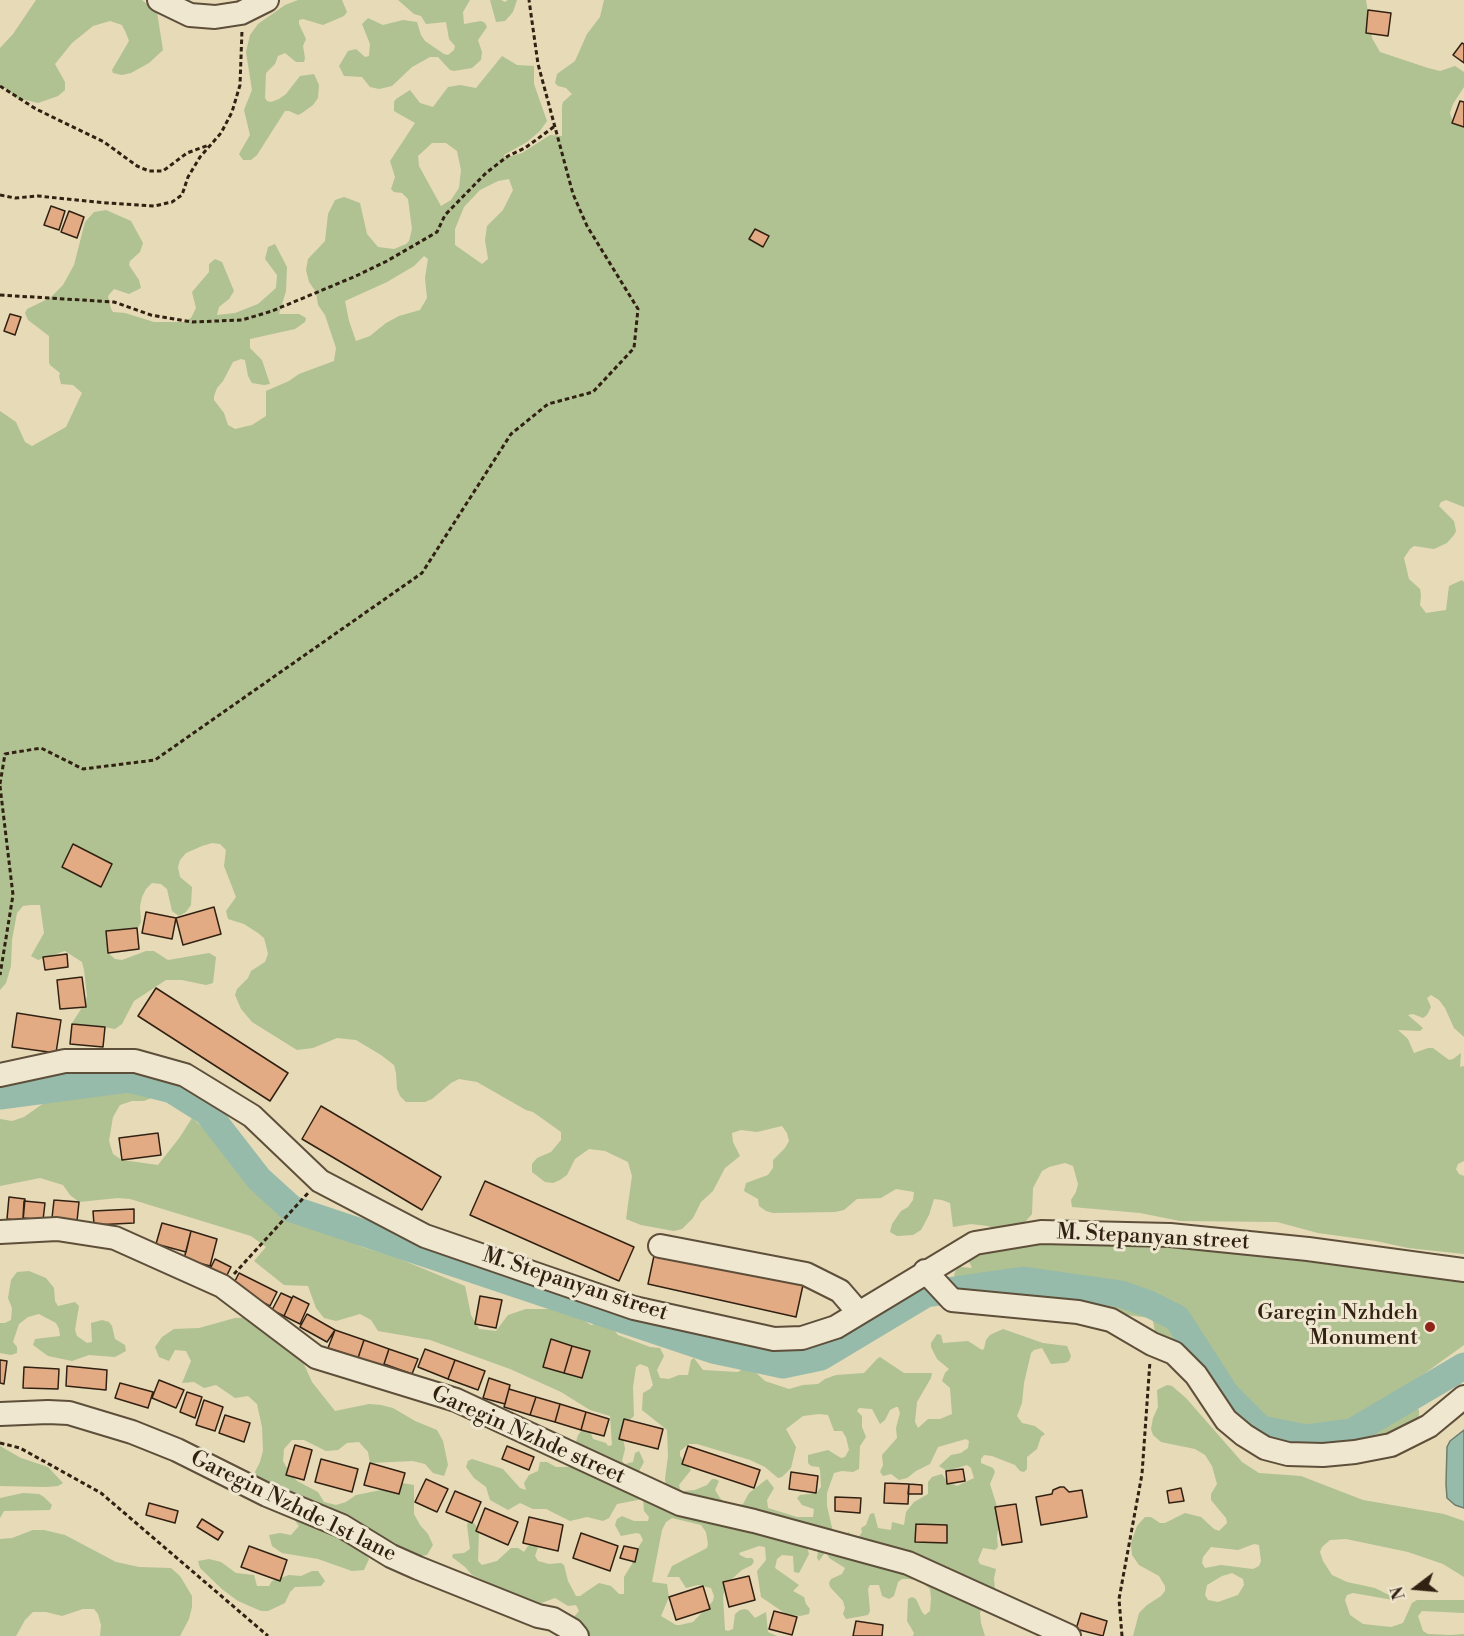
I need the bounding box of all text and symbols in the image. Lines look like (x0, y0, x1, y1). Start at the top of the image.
street label: M. Stepanyan street (1056, 1220, 1250, 1256)
street label: M. Stepanyan street (479, 1243, 671, 1327)
place label: Garegin Nzhdeh Monument (1257, 1301, 1418, 1352)
marker: Garegin Nzhdeh Monument (1423, 1320, 1437, 1334)
street label: Garegin Nzhde street (427, 1381, 629, 1491)
street label: Garegin Nzhde 1st lane (186, 1446, 400, 1568)
north arrow (1386, 1558, 1446, 1618)
text: N (1387, 1584, 1410, 1602)

